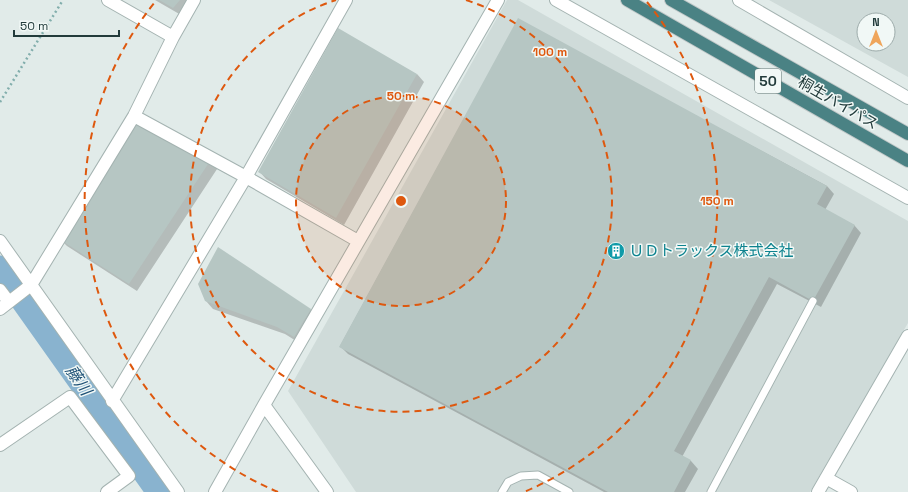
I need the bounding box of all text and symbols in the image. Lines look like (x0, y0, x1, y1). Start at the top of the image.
scale bar (14, 12, 119, 38)
north arrow (856, 12, 896, 52)
text: N (872, 15, 880, 29)
text: 50 m (20, 18, 48, 34)
text: 100 m (533, 44, 567, 60)
road number: 50 (755, 69, 781, 93)
street label: 桐生バイパス (795, 72, 882, 133)
text: 50 m (387, 88, 415, 104)
text: 150 m (700, 193, 734, 209)
centre of rings (394, 194, 408, 208)
building icon: ＵＤトラックス株式会社 (606, 241, 626, 261)
place label: ＵＤトラックス株式会社 (629, 241, 794, 260)
water label: 藤川 (61, 361, 98, 401)

